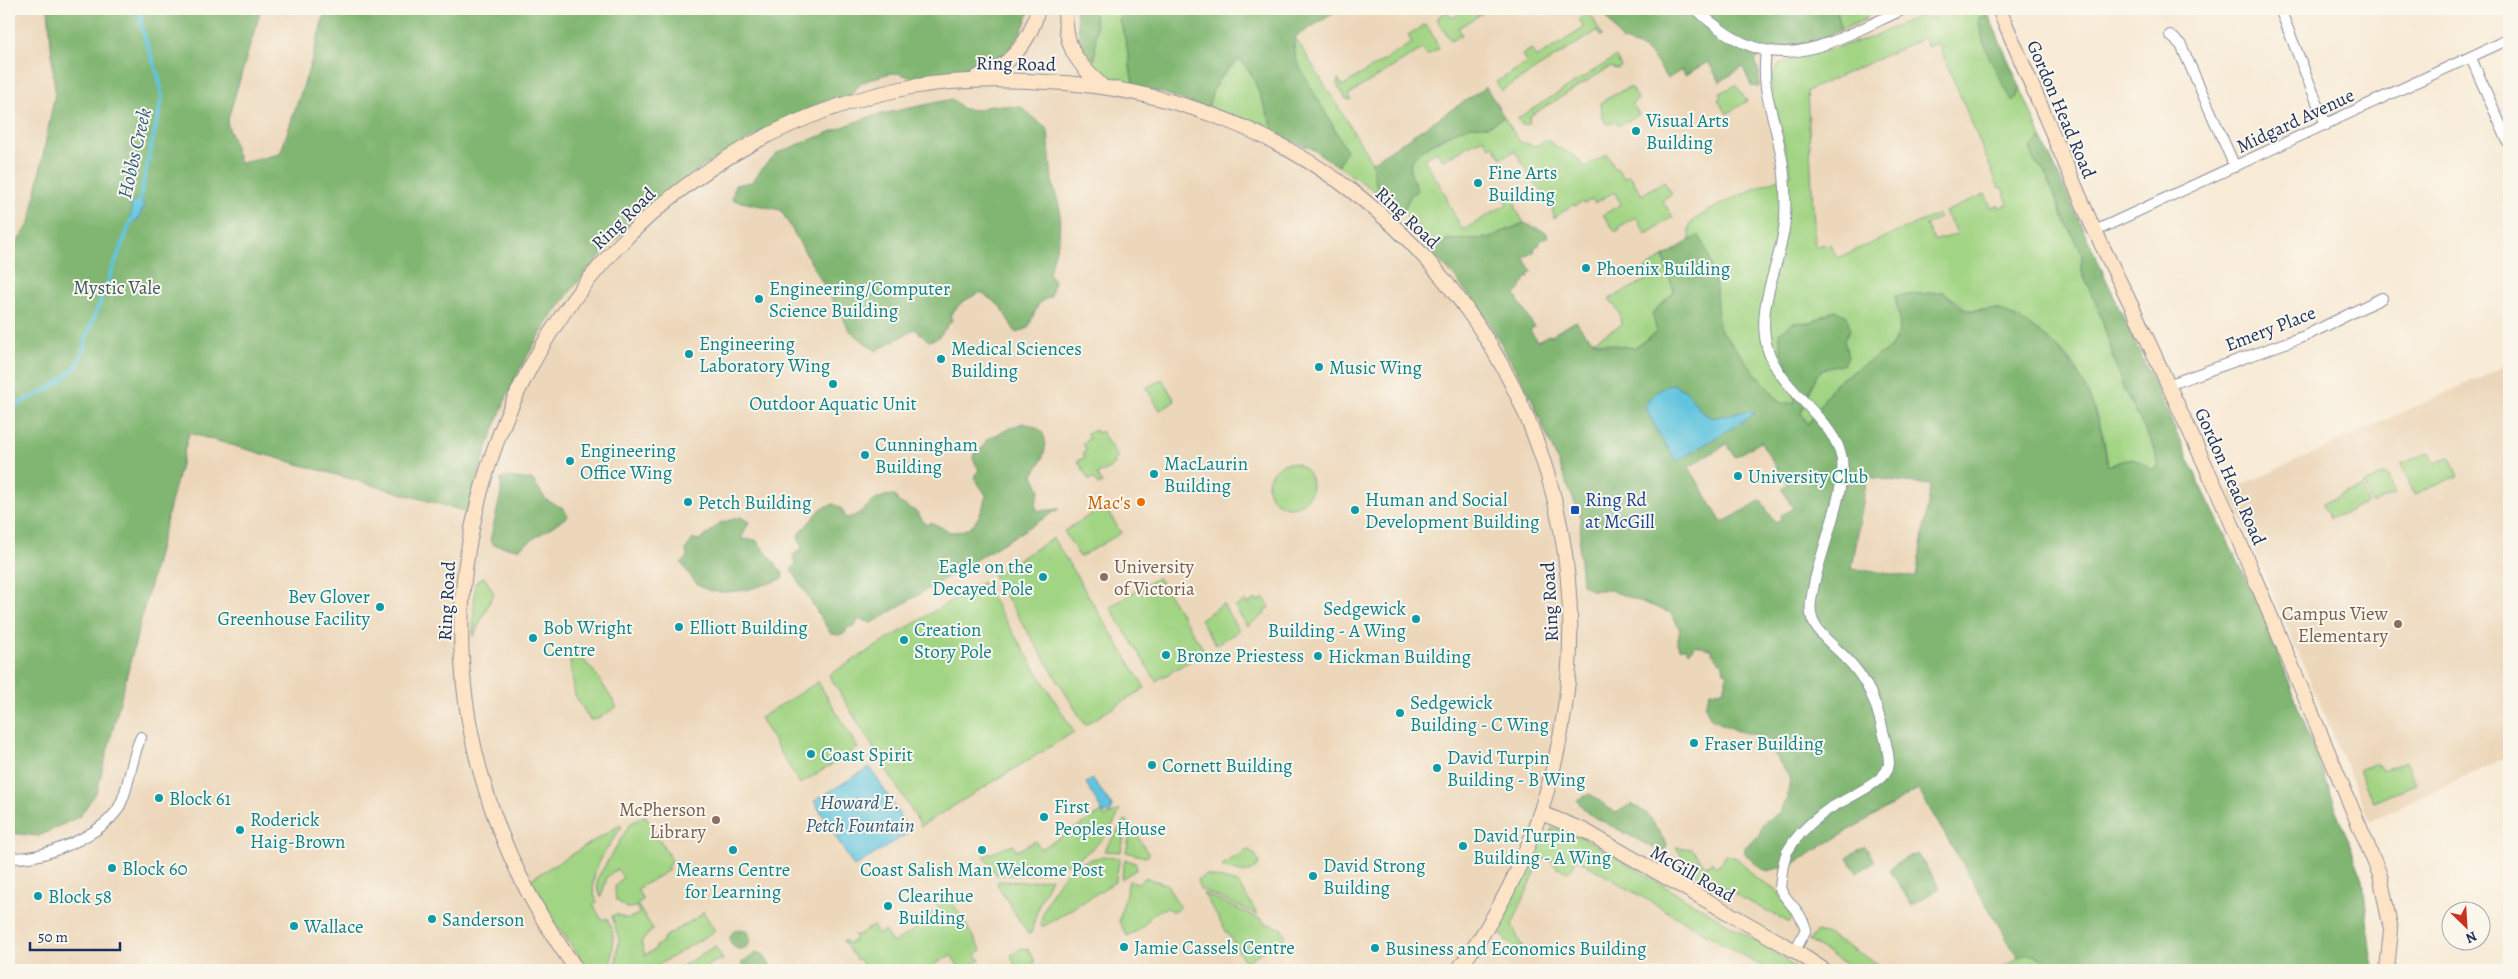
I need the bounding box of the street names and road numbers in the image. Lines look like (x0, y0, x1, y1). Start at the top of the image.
street label: Gordon Head Road (2020, 36, 2102, 183)
street label: Ring Road (976, 50, 1057, 78)
street label: Midgard Avenue (2232, 82, 2359, 160)
street label: Ring Road (586, 181, 662, 256)
street label: Ring Road (1369, 181, 1446, 255)
street label: Emery Place (2221, 300, 2319, 358)
street label: Gordon Head Road (2188, 404, 2272, 550)
street label: Ring Road (432, 560, 462, 642)
street label: Ring Road (1535, 561, 1565, 643)
street label: McGill Road (1645, 839, 1740, 909)

